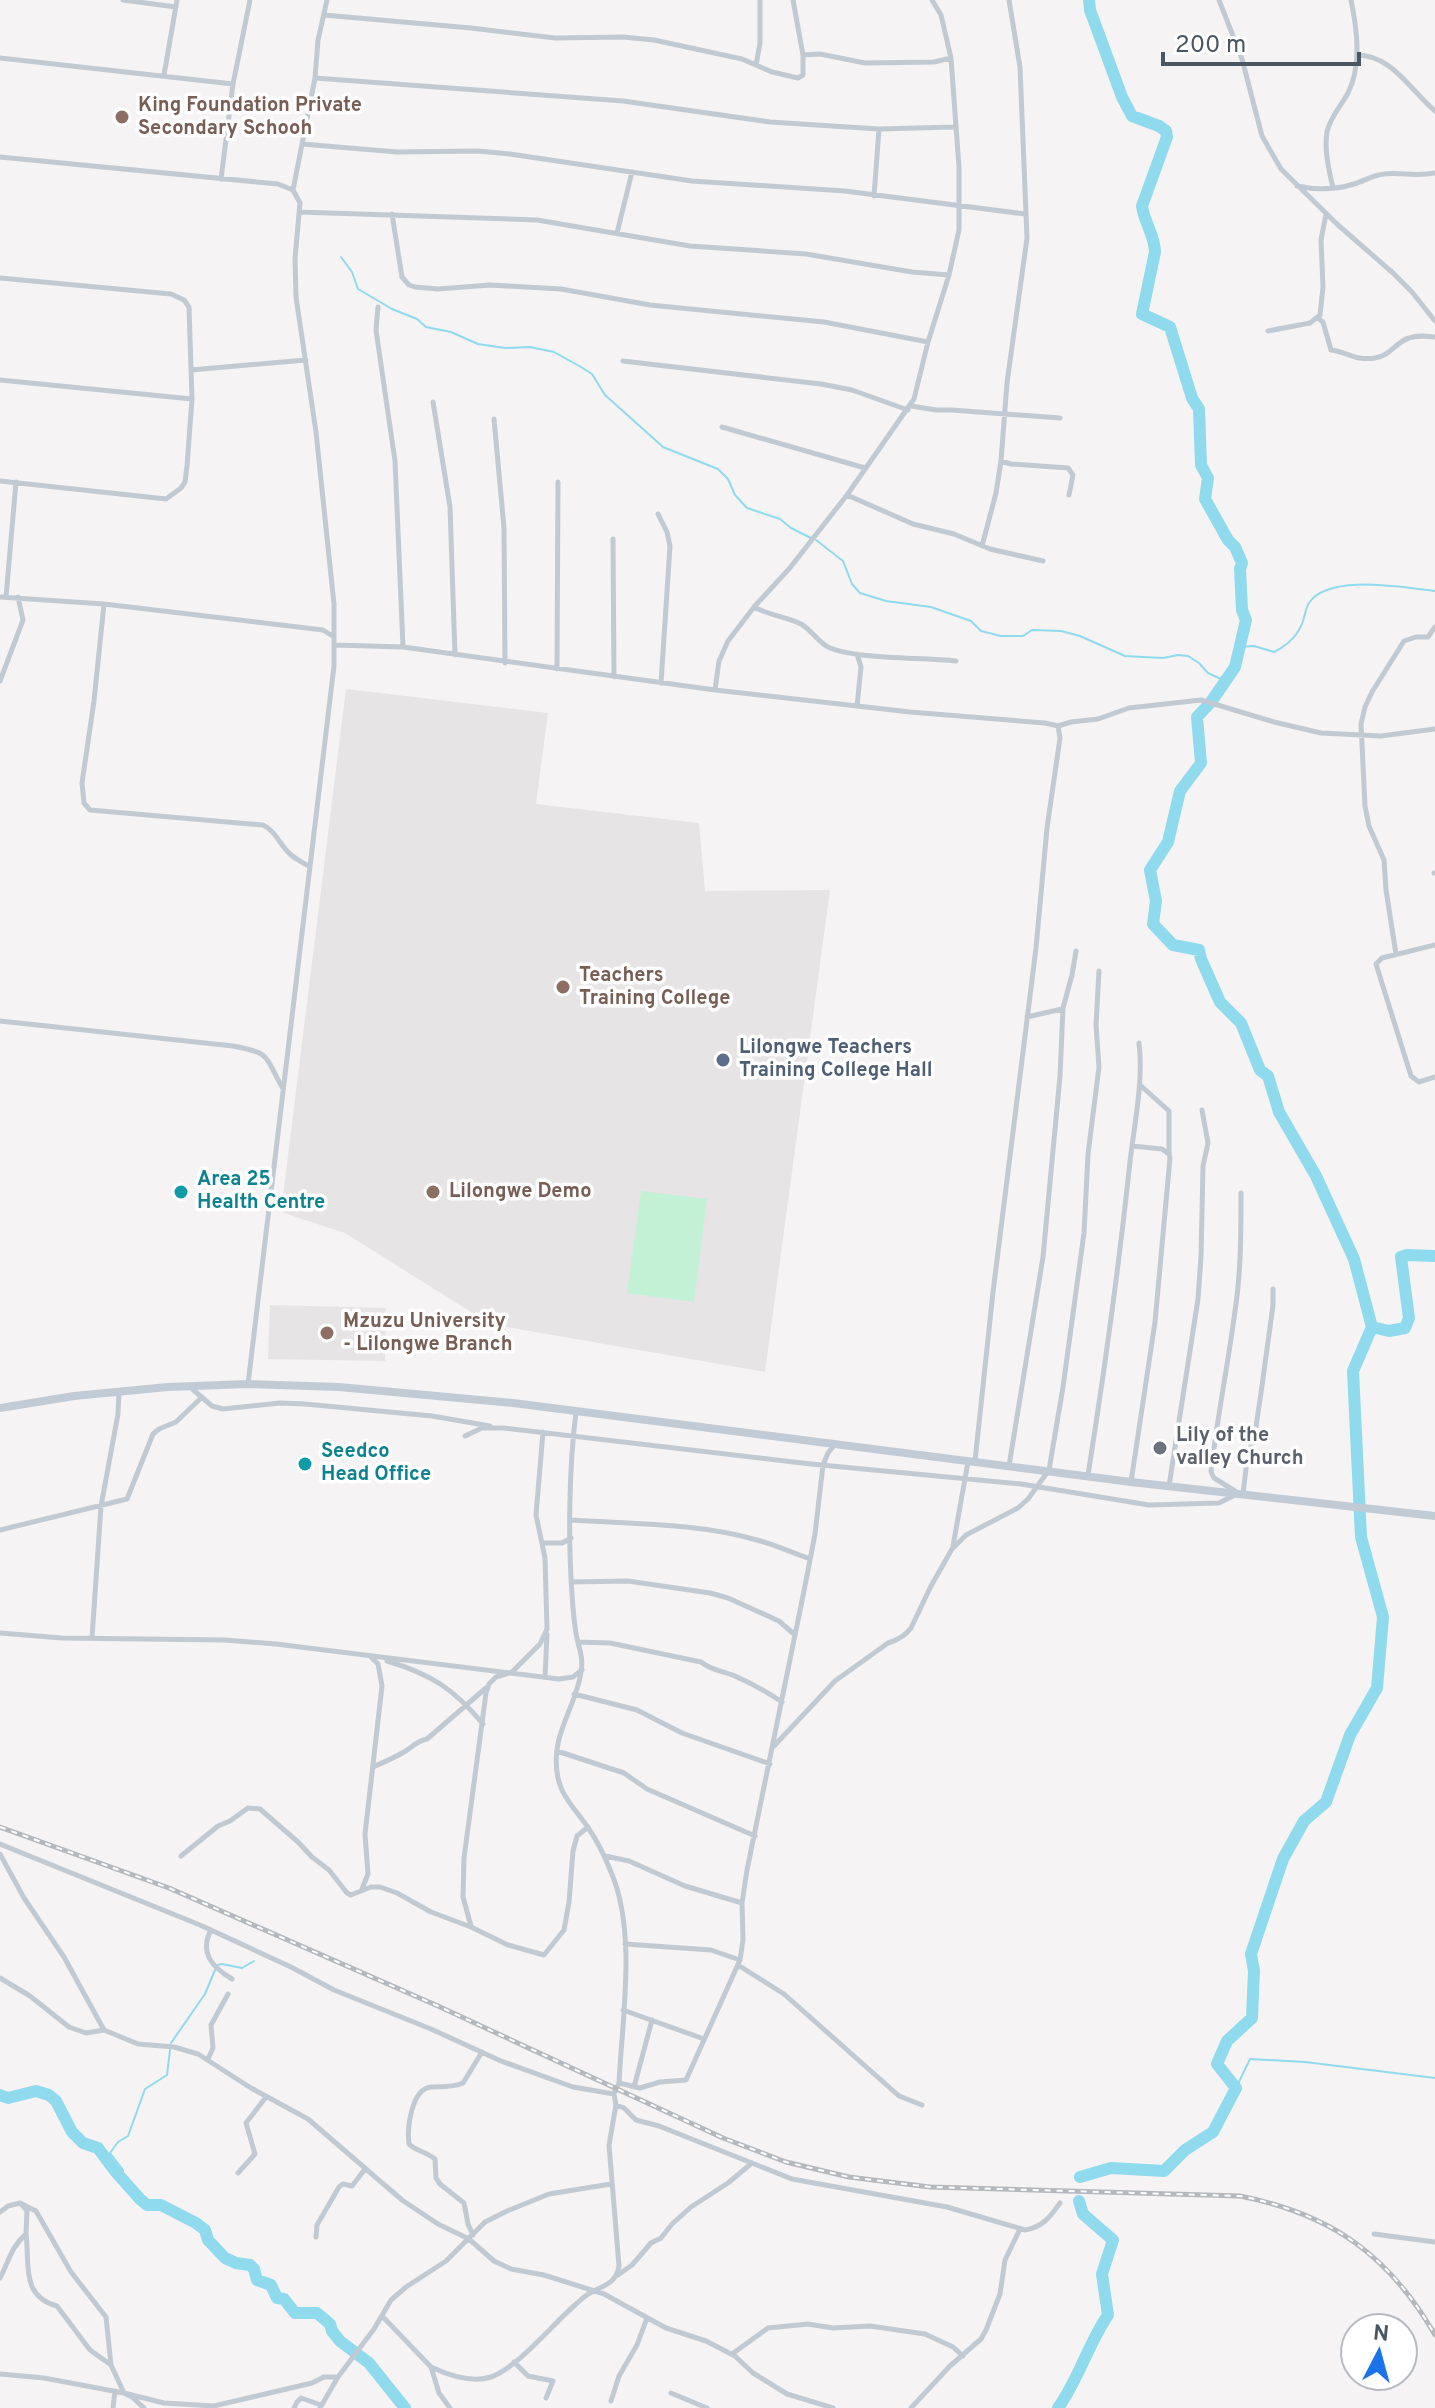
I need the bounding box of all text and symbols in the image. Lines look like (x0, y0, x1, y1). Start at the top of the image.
scale bar (1163, 16, 1359, 66)
text: 200 m (1175, 31, 1246, 61)
place label: King Foundation Private Secondary Schooh (138, 93, 362, 142)
marker: King Foundation Private Secondary Schooh (113, 108, 131, 126)
place label: Teachers Training College (579, 963, 730, 1012)
marker: Teachers Training College (554, 978, 572, 996)
place label: Lilongwe Teachers Training College Hall (739, 1035, 933, 1084)
marker: Lilongwe Teachers Training College Hall (714, 1051, 732, 1069)
place label: Area 25 Health Centre (197, 1167, 325, 1216)
place label: Lilongwe Demo (449, 1179, 591, 1205)
marker: Area 25 Health Centre (172, 1183, 190, 1201)
marker: Lilongwe Demo (424, 1183, 442, 1201)
place label: Mzuzu University - Lilongwe Branch (343, 1309, 512, 1358)
marker: Mzuzu University - Lilongwe Branch (318, 1324, 336, 1342)
place label: Lily of the valley Church (1176, 1423, 1304, 1472)
place label: Seedco Head Office (321, 1439, 431, 1488)
marker: Lily of the valley Church (1151, 1439, 1169, 1457)
marker: Seedco Head Office (296, 1455, 314, 1473)
north arrow (1339, 2312, 1419, 2392)
text: N (1372, 2320, 1390, 2349)

